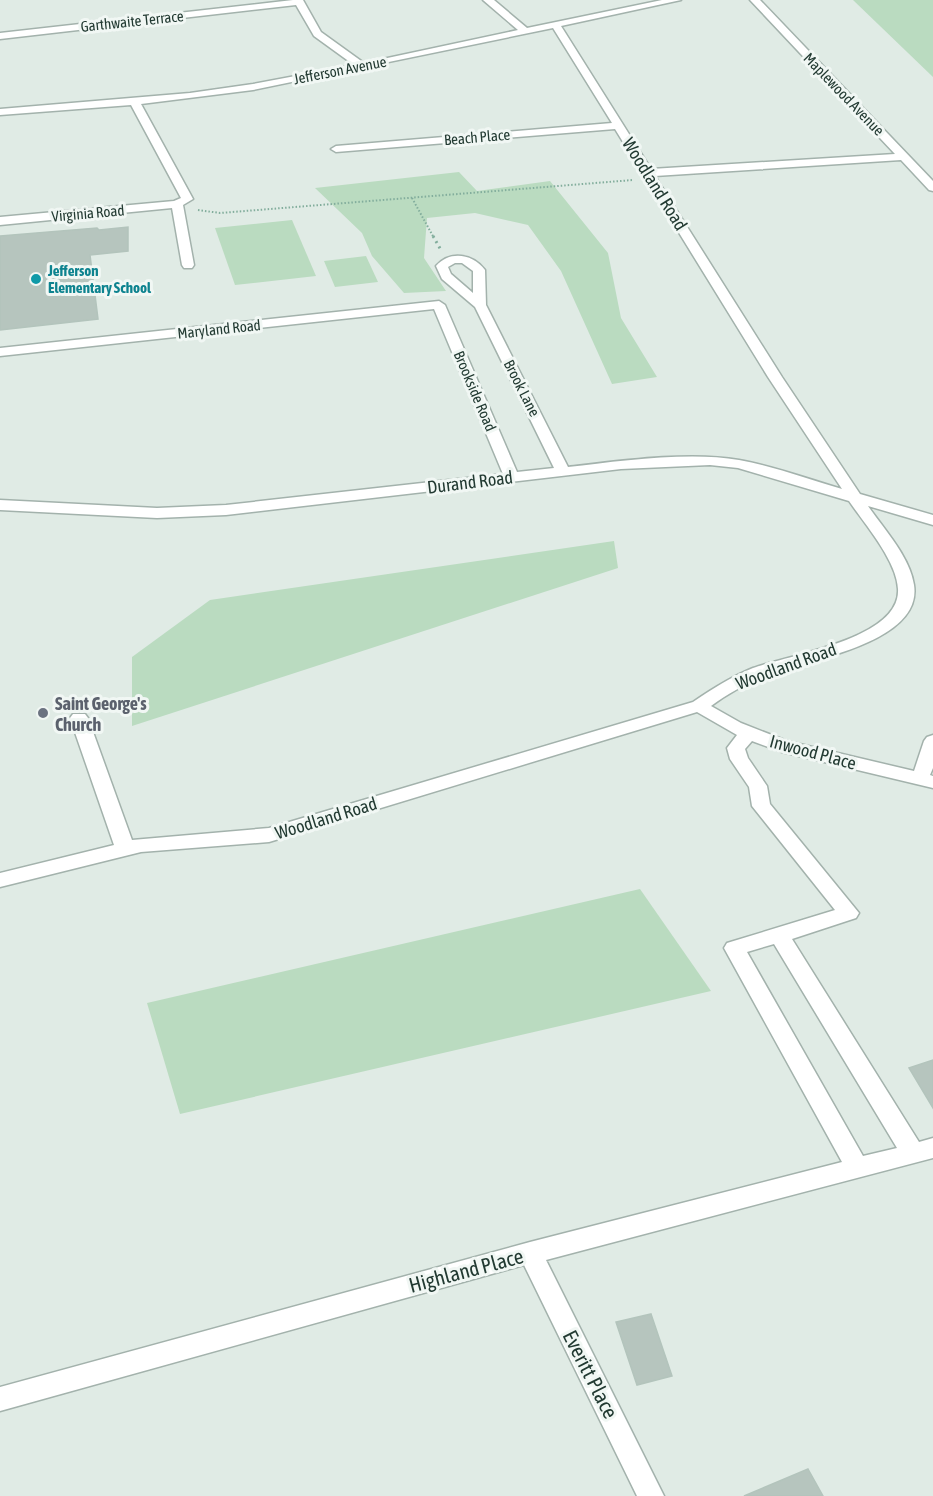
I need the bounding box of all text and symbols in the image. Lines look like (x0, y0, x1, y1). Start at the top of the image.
street label: Garthwaite Terrace (80, 7, 185, 35)
street label: Maplewood Avenue (800, 49, 888, 139)
street label: Jefferson Avenue (292, 53, 388, 87)
street label: Beach Place (443, 126, 511, 148)
street label: Woodland Road (618, 134, 692, 234)
street label: Virginia Road (51, 201, 125, 225)
place label: Jefferson Elementary School (47, 262, 152, 296)
marker: Jefferson Elementary School (29, 272, 43, 286)
street label: Maryland Road (177, 316, 261, 342)
street label: Brookside Road (450, 348, 500, 434)
street label: Brook Lane (501, 357, 544, 419)
street label: Durand Road (426, 466, 514, 498)
street label: Woodland Road (733, 638, 839, 694)
place label: Saint George's Church (55, 693, 147, 735)
marker: Saint George's Church (36, 706, 50, 720)
street label: Inwood Place (767, 730, 859, 774)
street label: Woodland Road (273, 793, 379, 843)
street label: Highland Place (406, 1243, 526, 1297)
street label: Everitt Place (559, 1326, 623, 1422)

